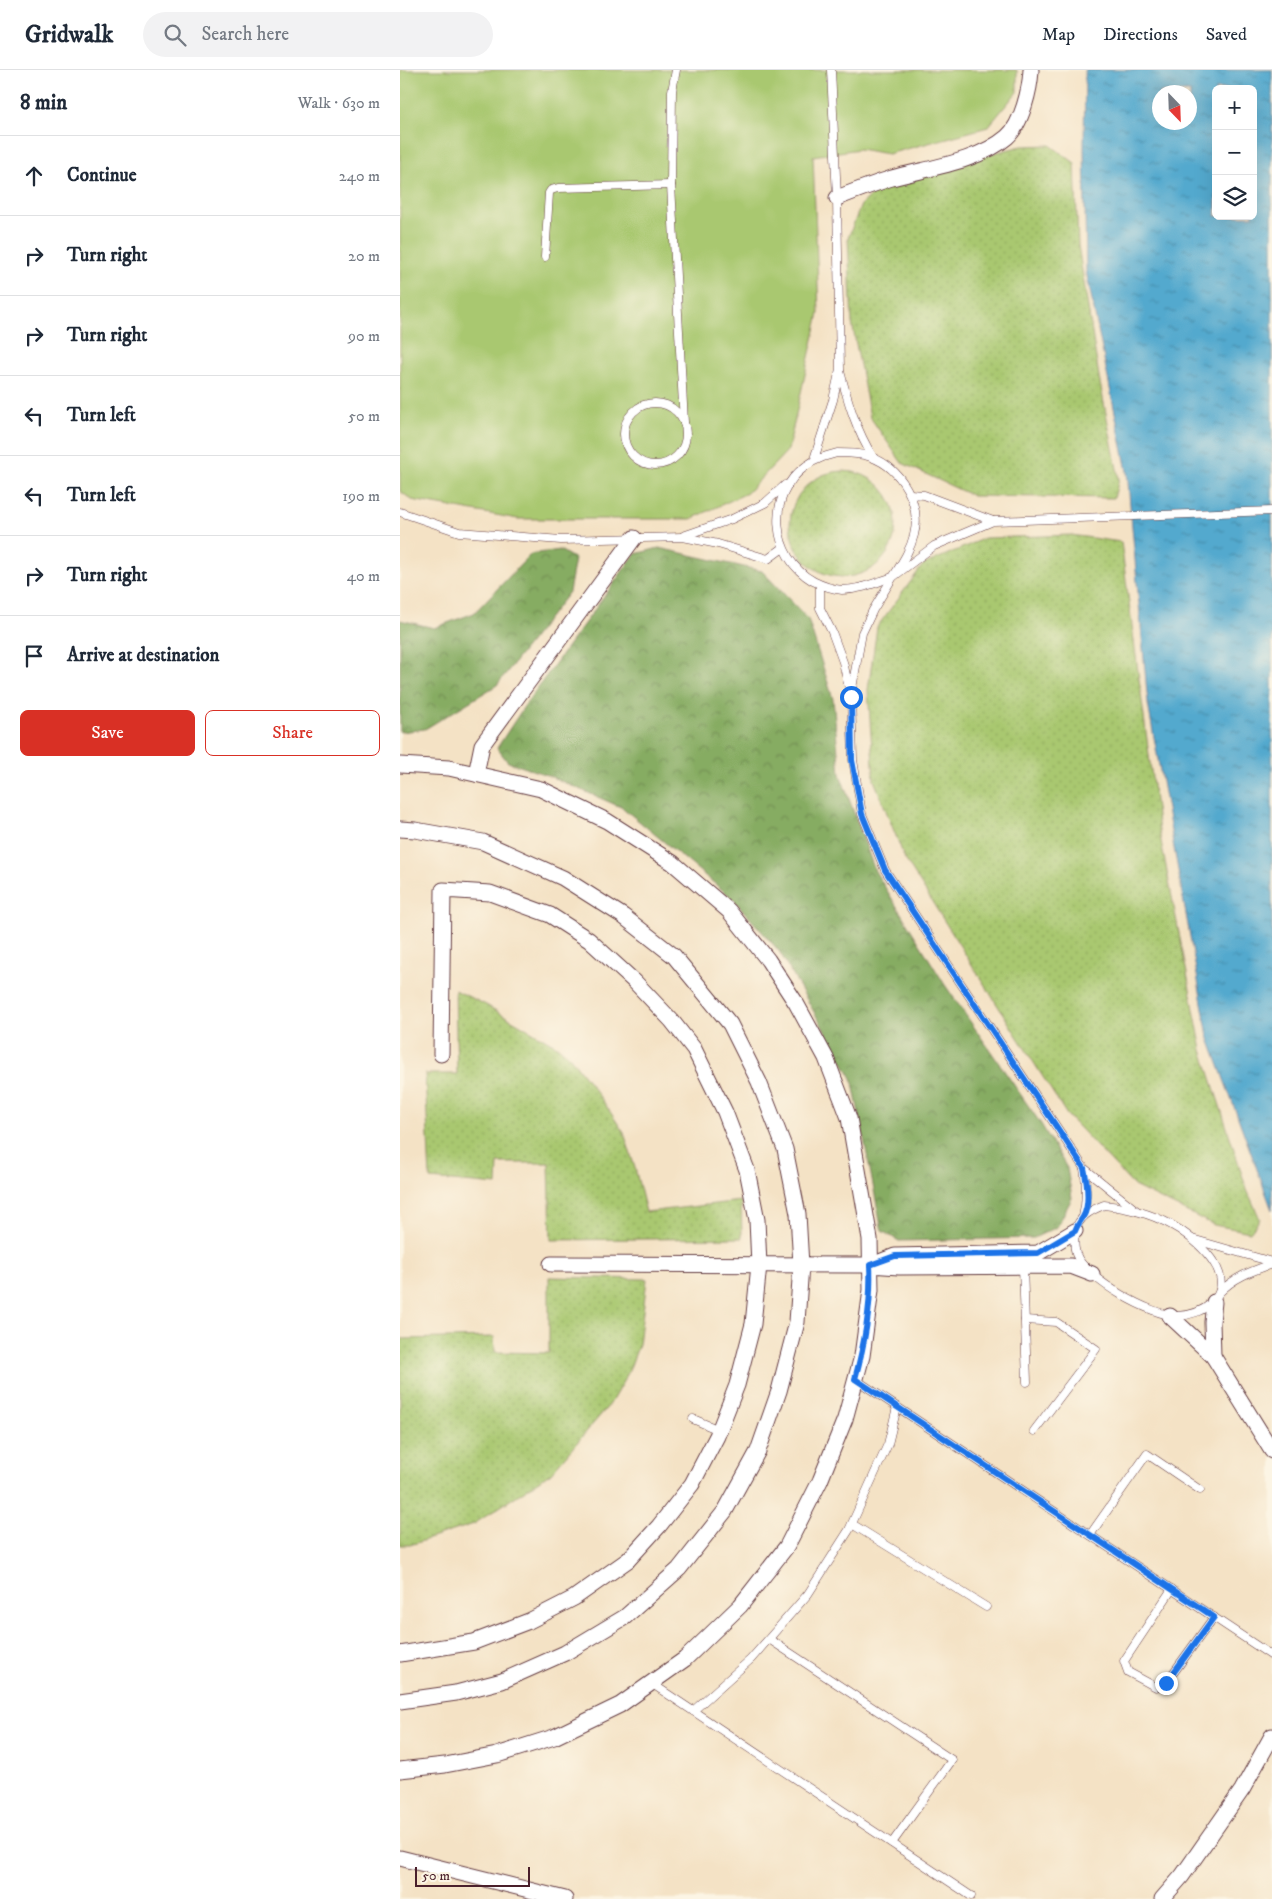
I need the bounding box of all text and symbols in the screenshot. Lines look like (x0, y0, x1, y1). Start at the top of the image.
search box (143, 12, 493, 57)
text: Gridwalk (25, 20, 113, 50)
icon: search (161, 21, 189, 49)
text: Search here (201, 23, 289, 46)
text: Map (1042, 24, 1075, 46)
text: Directions (1103, 24, 1178, 46)
text: Saved (1206, 24, 1247, 46)
north arrow (1152, 85, 1197, 130)
map controls (1212, 85, 1257, 220)
button: + (1212, 85, 1257, 130)
text: 8 min (20, 90, 67, 116)
text: Walk · 630 m (298, 93, 380, 113)
button: − (1212, 130, 1257, 175)
icon: ahead (20, 162, 48, 190)
text: Continue (67, 164, 137, 187)
text: 240 m (339, 166, 380, 186)
button: layers (1212, 175, 1257, 220)
icon: right (20, 242, 48, 270)
text: Turn right (67, 244, 147, 267)
text: 20 m (348, 246, 380, 266)
icon: right (20, 322, 48, 350)
text: Turn right (67, 324, 147, 347)
text: 90 m (348, 326, 380, 346)
icon: left (20, 402, 48, 430)
text: Turn left (67, 404, 136, 427)
text: 50 m (348, 406, 380, 426)
icon: left (20, 482, 48, 510)
text: Turn left (67, 484, 136, 507)
text: 190 m (342, 486, 380, 506)
icon: right (20, 562, 48, 590)
text: Turn right (67, 564, 147, 587)
text: 40 m (347, 566, 380, 586)
icon: arrive (20, 642, 48, 670)
text: Arrive at destination (67, 644, 219, 667)
route start (840, 686, 863, 709)
button: Save (20, 710, 195, 756)
button: Share (205, 710, 380, 756)
route end (1155, 1672, 1178, 1695)
scale bar (415, 1864, 530, 1887)
text: 50 m (422, 1867, 450, 1885)

